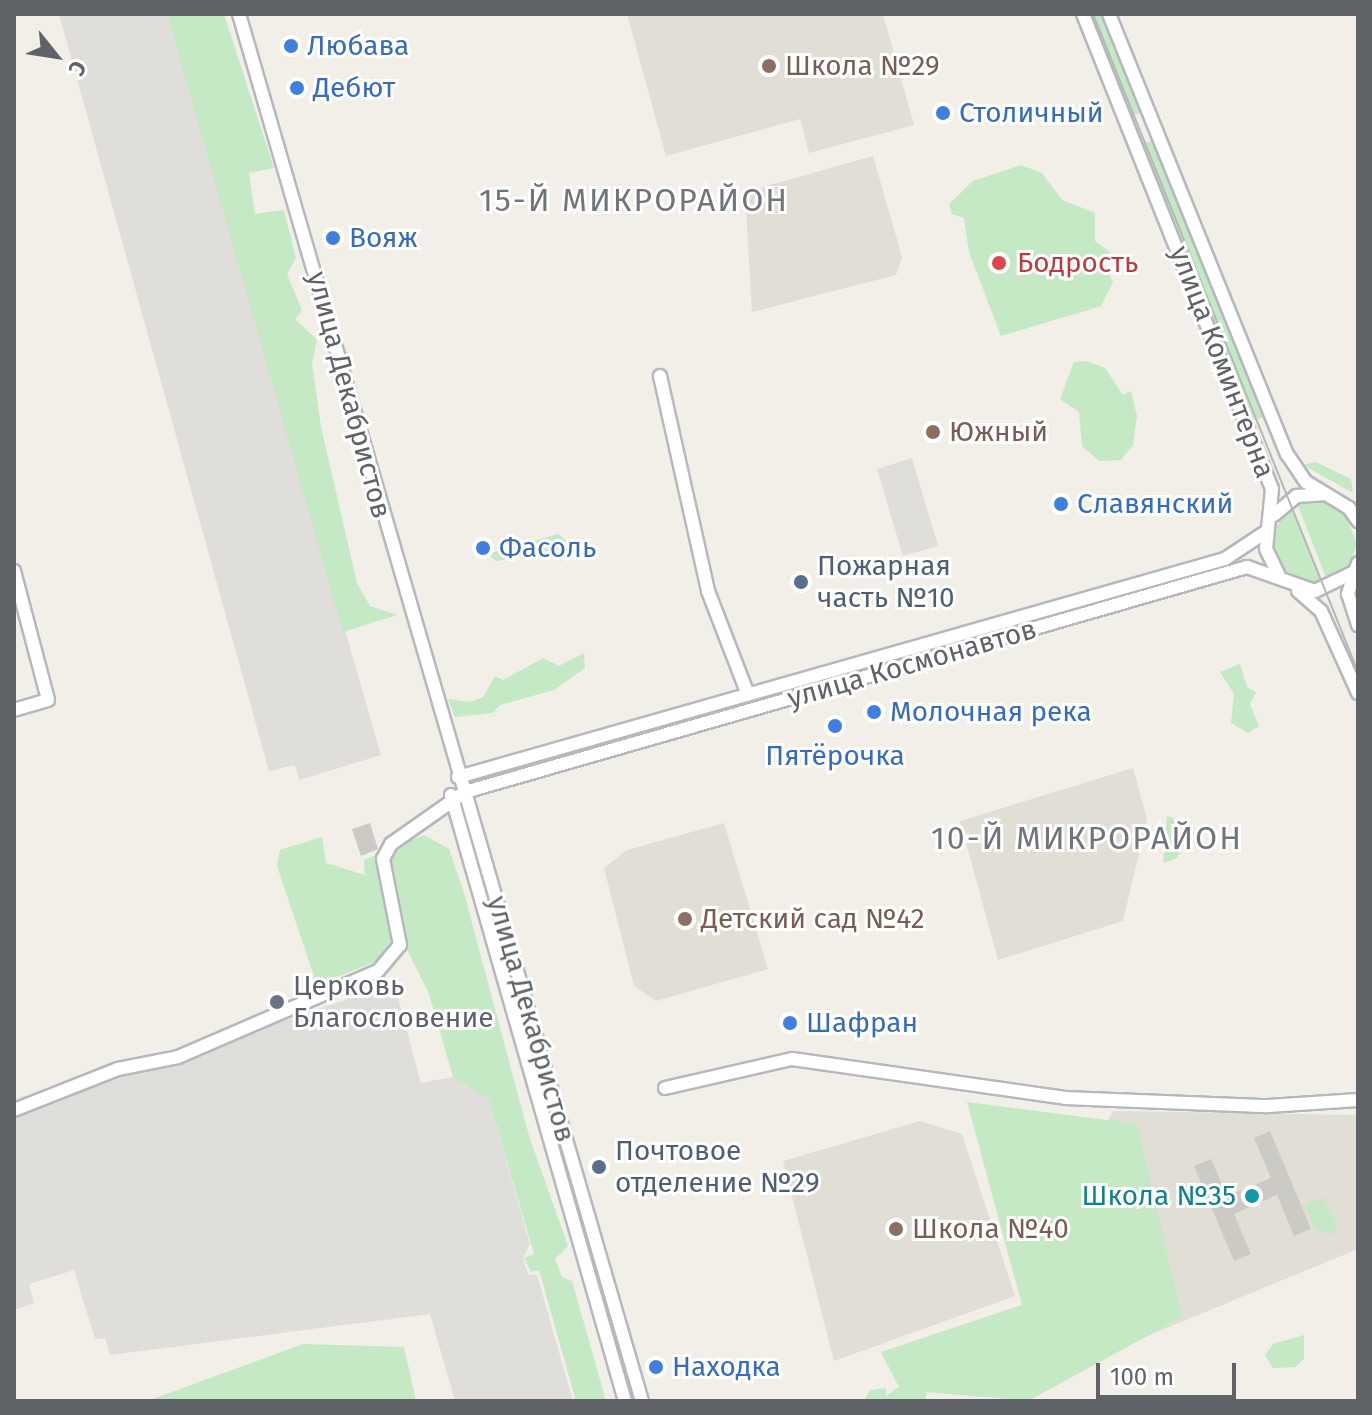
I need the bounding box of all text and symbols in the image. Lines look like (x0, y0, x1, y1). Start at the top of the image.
north arrow (16, 16, 96, 96)
place label: Любава (307, 29, 409, 63)
marker: Любава (282, 37, 300, 55)
place label: Школа №29 (785, 49, 940, 83)
text: С (62, 56, 92, 80)
marker: Школа №29 (760, 57, 778, 75)
place label: Дебют (313, 71, 395, 105)
marker: Дебют (288, 79, 306, 97)
place label: Столичный (959, 96, 1104, 130)
marker: Столичный (934, 104, 952, 122)
district label: 15-Й МИКРОРАЙОН (479, 181, 789, 219)
place label: Вояж (349, 221, 418, 255)
marker: Вояж (324, 229, 342, 247)
street label: улица Коминтерна (1162, 241, 1282, 483)
place label: Бодрость (1017, 246, 1138, 280)
marker: Бодрость (988, 252, 1010, 274)
street label: улица Декабристов (300, 268, 398, 522)
place label: Южный (949, 415, 1048, 449)
marker: Южный (924, 423, 942, 441)
place label: Славянский (1077, 487, 1233, 521)
marker: Славянский (1052, 495, 1070, 513)
place label: Фасоль (499, 531, 596, 565)
marker: Фасоль (474, 539, 492, 557)
place label: Пожарная часть №10 (817, 549, 955, 615)
marker: Пожарная часть №10 (792, 573, 810, 591)
street label: улица Космонавтов (784, 612, 1040, 716)
place label: Молочная река (890, 695, 1092, 729)
marker: Молочная река (865, 703, 883, 721)
marker: Пятёрочка (826, 717, 844, 735)
place label: Пятёрочка (765, 739, 905, 773)
district label: 10-Й МИКРОРАЙОН (931, 819, 1243, 857)
street label: улица Декабристов (480, 892, 582, 1146)
place label: Детский сад №42 (701, 902, 925, 936)
marker: Детский сад №42 (676, 910, 694, 928)
place label: Церковь Благословение (293, 969, 494, 1035)
marker: Церковь Благословение (268, 993, 286, 1011)
place label: Шафран (806, 1006, 918, 1040)
marker: Шафран (781, 1014, 799, 1032)
place label: Почтовое отделение №29 (615, 1134, 820, 1200)
marker: Почтовое отделение №29 (590, 1158, 608, 1176)
place label: Школа №35 (1082, 1179, 1236, 1213)
marker: Школа №35 (1243, 1187, 1261, 1205)
place label: Школа №40 (912, 1212, 1069, 1246)
marker: Школа №40 (887, 1220, 905, 1238)
scale bar (1100, 1347, 1240, 1397)
place label: Находка (672, 1350, 781, 1384)
marker: Находка (647, 1358, 665, 1376)
text: 100 m (1110, 1363, 1174, 1391)

